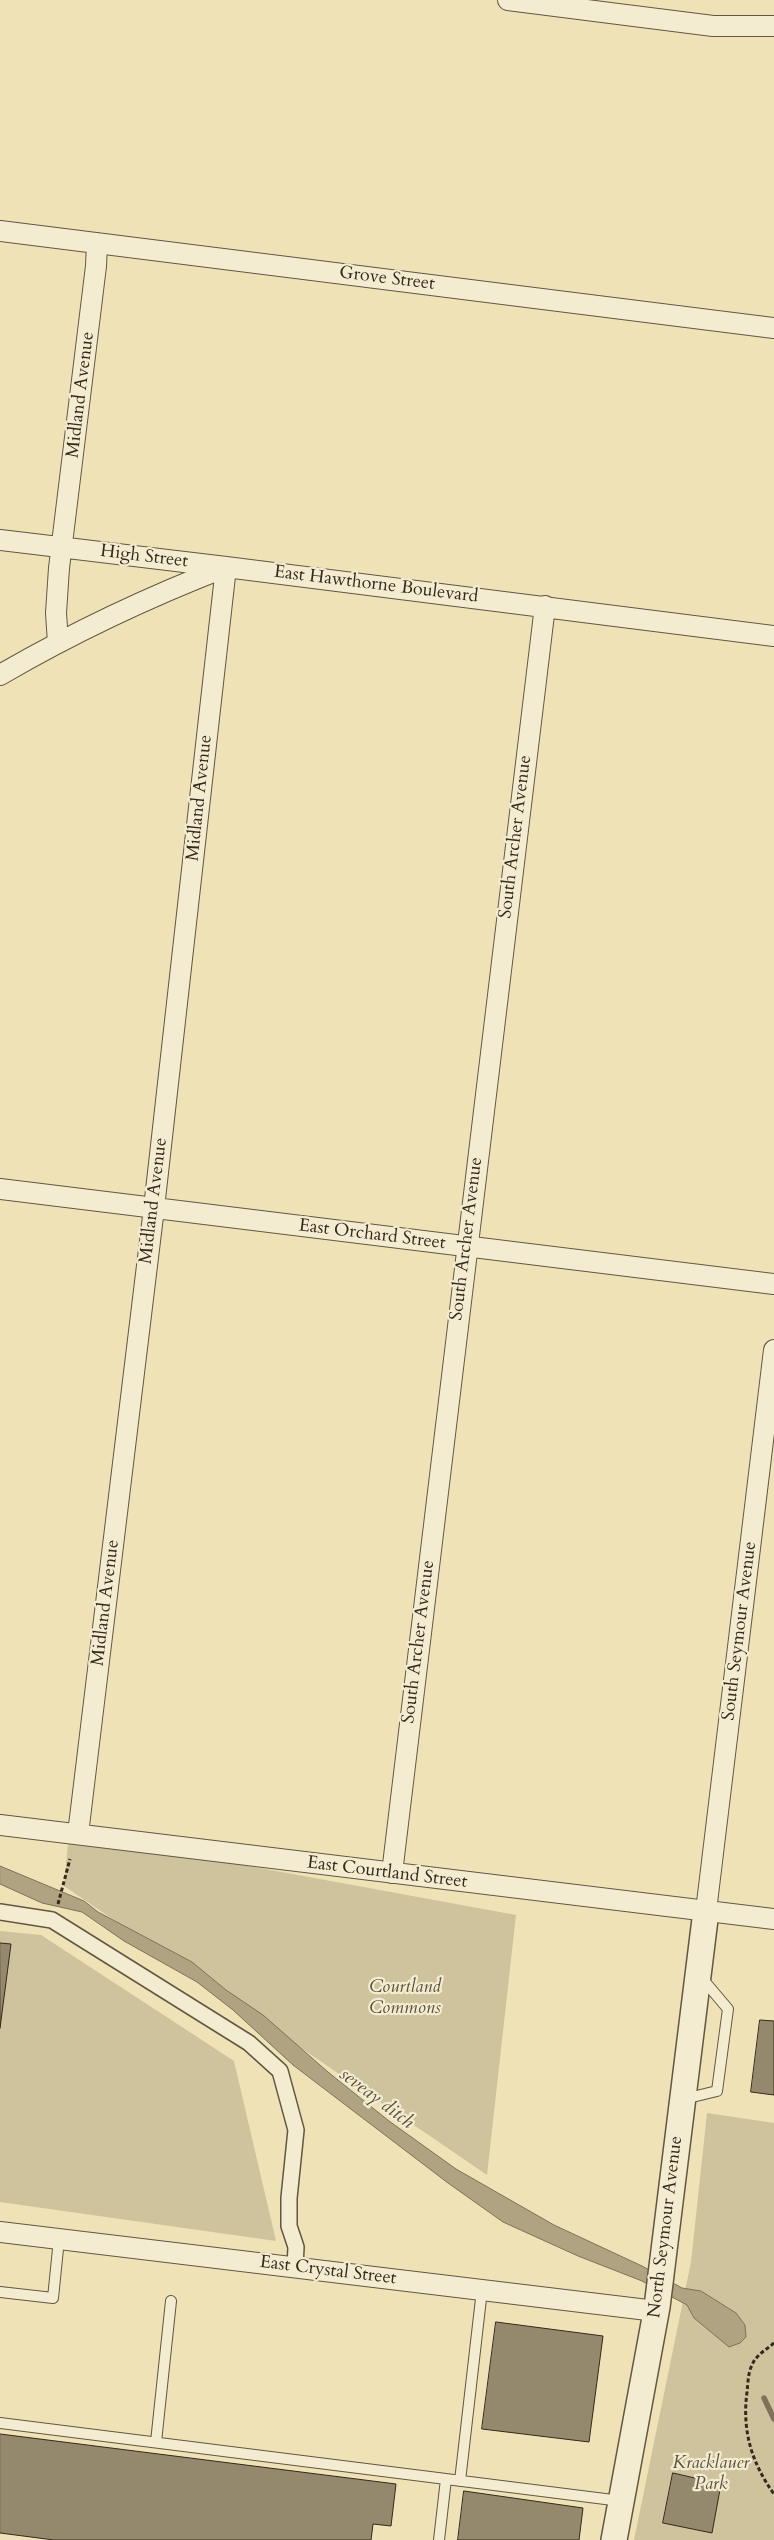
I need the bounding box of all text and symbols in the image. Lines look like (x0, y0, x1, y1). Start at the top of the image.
street label: Grove Street (338, 262, 436, 296)
street label: Midland Avenue (63, 331, 99, 459)
street label: High Street (99, 541, 189, 573)
street label: East Hawthorne Boulevard (273, 562, 479, 608)
street label: Midland Avenue (183, 734, 217, 862)
street label: South Archer Avenue (495, 754, 537, 920)
street label: Midland Avenue (136, 1137, 172, 1265)
street label: South Archer Avenue (446, 1156, 488, 1322)
street label: East Orchard Street (297, 1215, 447, 1255)
street label: Midland Avenue (88, 1539, 124, 1667)
street label: South Seymour Avenue (718, 1540, 762, 1722)
street label: South Archer Avenue (398, 1559, 440, 1725)
street label: East Courtland Street (306, 1852, 468, 1894)
park label: Courtland Commons (369, 1977, 441, 2020)
water label: seveay ditch (334, 2064, 418, 2134)
street label: North Seymour Avenue (644, 2135, 688, 2319)
street label: East Crystal Street (258, 2252, 398, 2290)
park label: Kracklauer Park (673, 2453, 749, 2496)

